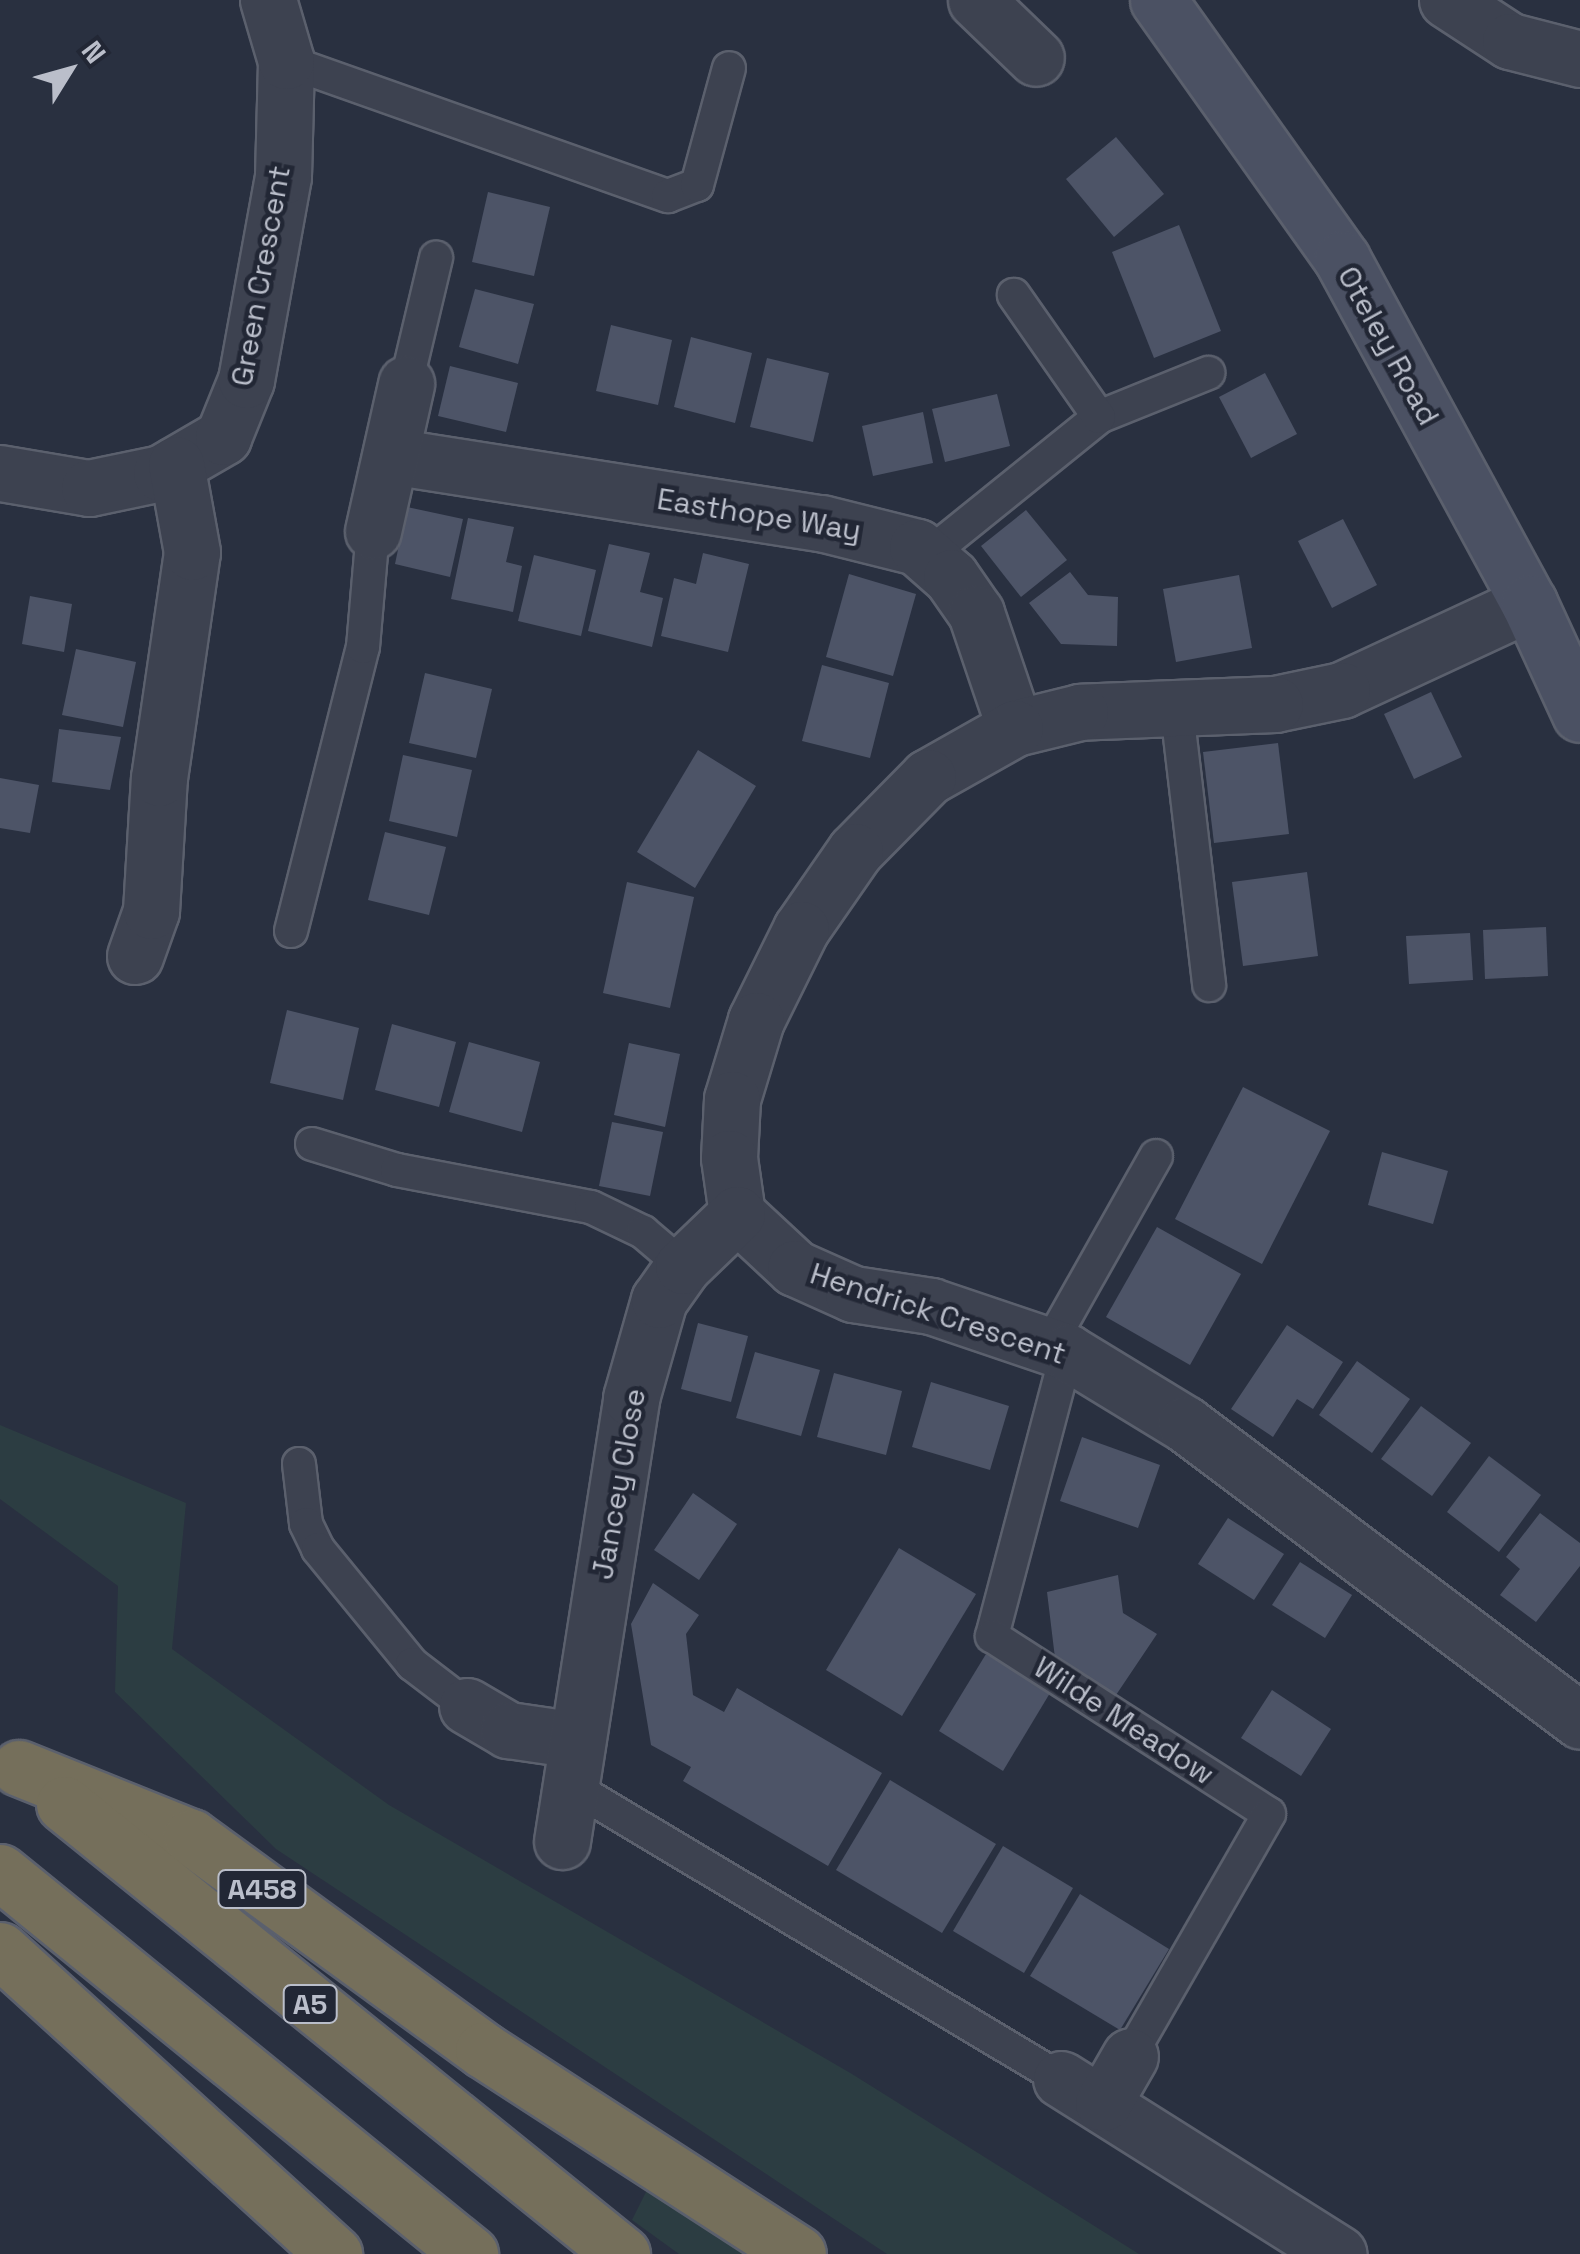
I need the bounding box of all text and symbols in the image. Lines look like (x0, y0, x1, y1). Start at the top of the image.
north arrow (20, 20, 120, 120)
text: N (74, 34, 114, 70)
street label: Green Crescent (224, 163, 298, 389)
street label: Oteley Road (1330, 260, 1446, 432)
street label: Easthope Way (654, 481, 864, 549)
street label: Hendrick Crescent (806, 1256, 1070, 1372)
street label: Jancey Close (585, 1386, 653, 1582)
street label: Wilde Meadow (1027, 1649, 1221, 1793)
road number: A458 (217, 1866, 307, 1912)
road number: A5 (282, 1981, 338, 2027)

